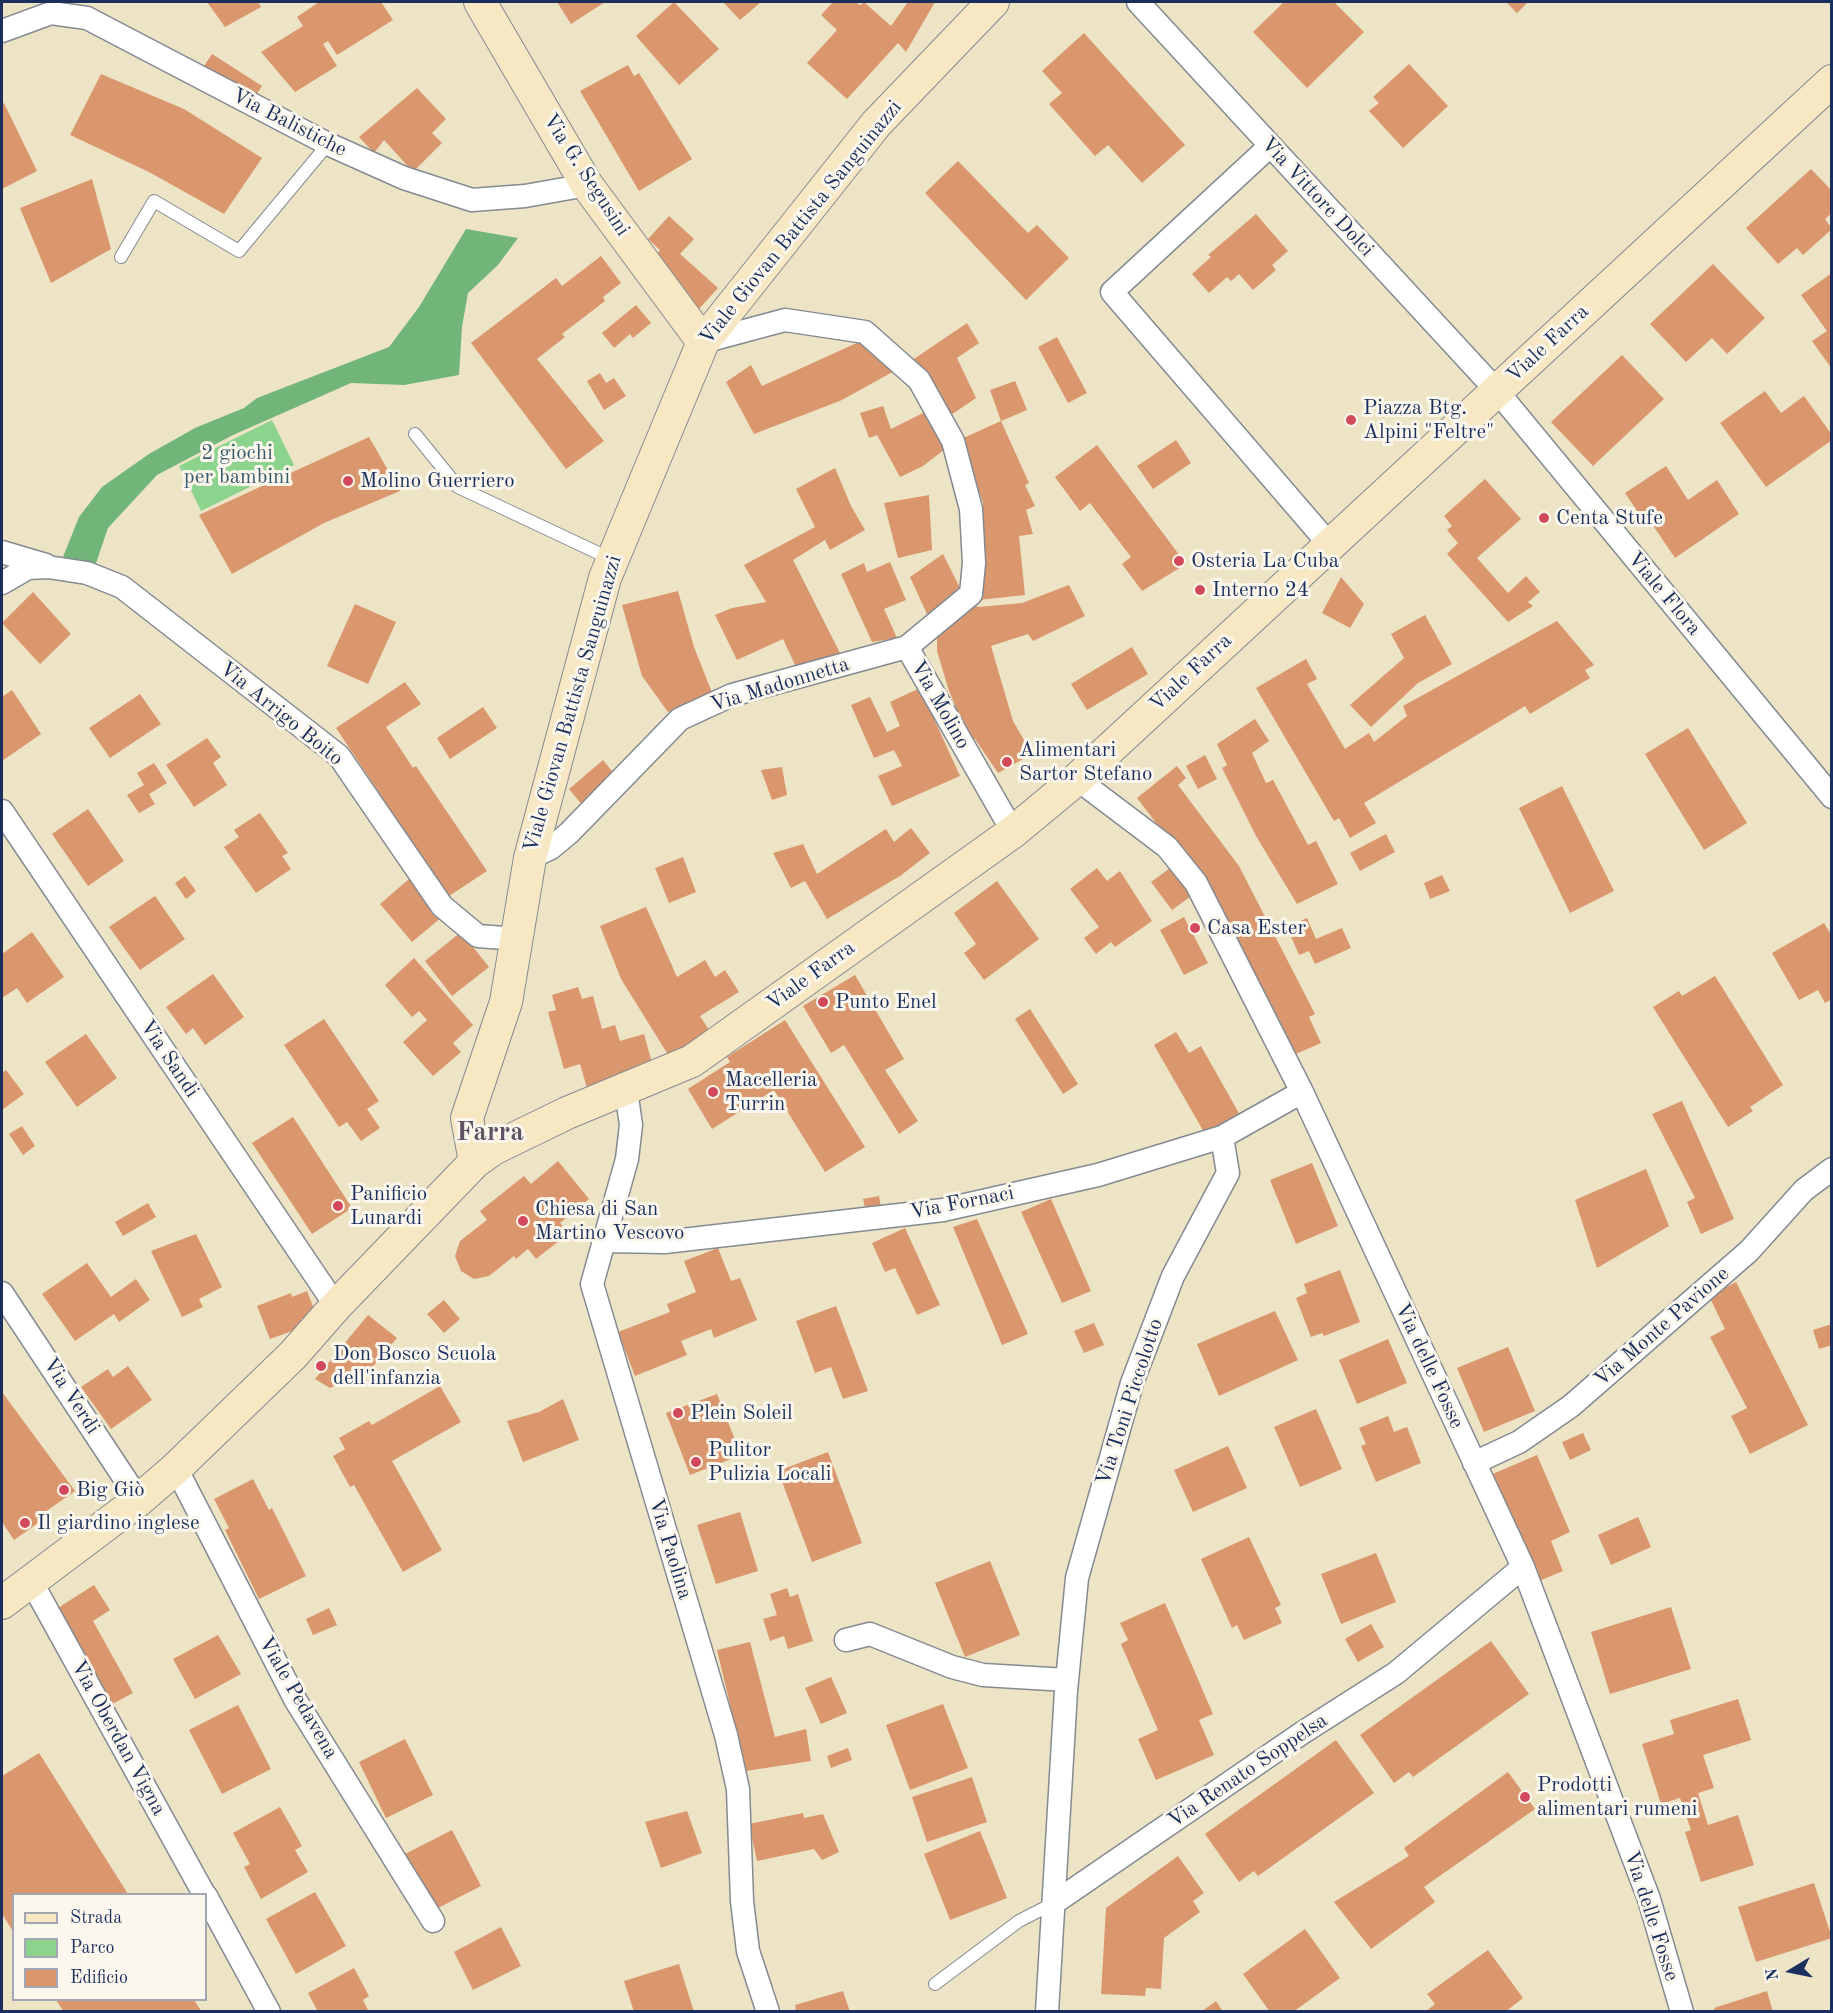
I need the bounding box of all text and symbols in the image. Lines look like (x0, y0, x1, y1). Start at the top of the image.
street label: Via Balistiche (227, 83, 351, 163)
street label: Viale Giovan Battista Sanguinazzi (694, 96, 908, 350)
street label: Via G. Segusini (537, 109, 635, 241)
street label: Via Vittore Dolci (1255, 132, 1379, 262)
street label: Viale Farra (1502, 300, 1594, 388)
place label: Piazza Btg. Alpini "Feltre" (1363, 395, 1494, 445)
marker: Piazza Btg. Alpini "Feltre" (1344, 413, 1358, 427)
park label: 2 giochi per bambini (184, 440, 290, 490)
place label: Molino Guerriero (360, 468, 515, 494)
marker: Molino Guerriero (341, 474, 355, 488)
place label: Centa Stufe (1556, 505, 1663, 531)
marker: Centa Stufe (1537, 511, 1551, 525)
street label: Viale Flora (1622, 547, 1706, 641)
place label: Osteria La Cuba (1191, 548, 1339, 574)
street label: Viale Giovan Battista Sanguinazzi (518, 553, 628, 855)
marker: Osteria La Cuba (1172, 554, 1186, 568)
place label: Interno 24 (1212, 577, 1309, 603)
marker: Interno 24 (1193, 583, 1207, 597)
street label: Viale Farra (1145, 629, 1237, 717)
street label: Via Madonnetta (707, 652, 853, 718)
street label: Via Arrigo Boito (214, 656, 348, 772)
street label: Via Molino (905, 656, 975, 754)
place label: Alimentari Sartor Stefano (1019, 737, 1152, 787)
marker: Alimentari Sartor Stefano (1000, 755, 1014, 769)
place label: Casa Ester (1207, 915, 1306, 941)
marker: Casa Ester (1188, 921, 1202, 935)
street label: Viale Farra (762, 935, 860, 1017)
place label: Punto Enel (835, 989, 937, 1015)
marker: Punto Enel (816, 995, 830, 1009)
street label: Via Sandi (134, 1015, 204, 1103)
place label: Macelleria Turrin (725, 1067, 817, 1117)
marker: Macelleria Turrin (706, 1085, 720, 1099)
district label: Farra (456, 1117, 524, 1149)
place label: Panificio Lunardi (350, 1181, 427, 1231)
street label: Via Fornaci (908, 1181, 1016, 1225)
place label: Chiesa di San Martino Vescovo (535, 1196, 684, 1246)
marker: Panificio Lunardi (331, 1199, 345, 1213)
marker: Chiesa di San Martino Vescovo (516, 1214, 530, 1228)
street label: Via Monte Pavione (1589, 1261, 1735, 1393)
street label: Via delle Fosse (1389, 1299, 1469, 1433)
street label: Via Toni Piccolotto (1091, 1315, 1169, 1489)
place label: Don Bosco Scuola dell'infanzia (333, 1341, 496, 1391)
street label: Via Verdi (37, 1353, 105, 1439)
marker: Don Bosco Scuola dell'infanzia (314, 1359, 328, 1373)
place label: Plein Soleil (690, 1400, 793, 1426)
marker: Plein Soleil (671, 1406, 685, 1420)
place label: Pulitor Pulizia Locali (708, 1437, 831, 1487)
marker: Pulitor Pulizia Locali (689, 1455, 703, 1469)
place label: Big Giò (76, 1477, 145, 1503)
marker: Big Giò (57, 1483, 71, 1497)
street label: Via Paolina (643, 1495, 697, 1603)
place label: Il giardino inglese (37, 1510, 200, 1536)
marker: Il giardino inglese (18, 1516, 32, 1530)
street label: Viale Pedavena (253, 1632, 343, 1764)
street label: Via Oberdan Vigna (65, 1656, 171, 1820)
street label: Via Renato Soppelsa (1163, 1708, 1333, 1834)
place label: Prodotti alimentari rumeni (1537, 1772, 1697, 1822)
marker: Prodotti alimentari rumeni (1518, 1790, 1532, 1804)
street label: Via delle Fosse (1618, 1848, 1684, 1984)
legend (12, 1893, 207, 2001)
text: Strada (70, 1909, 122, 1927)
text: Parco (70, 1939, 115, 1957)
north arrow (1761, 1941, 1821, 2001)
text: N (1764, 1967, 1782, 1982)
text: Edificio (70, 1969, 128, 1987)

